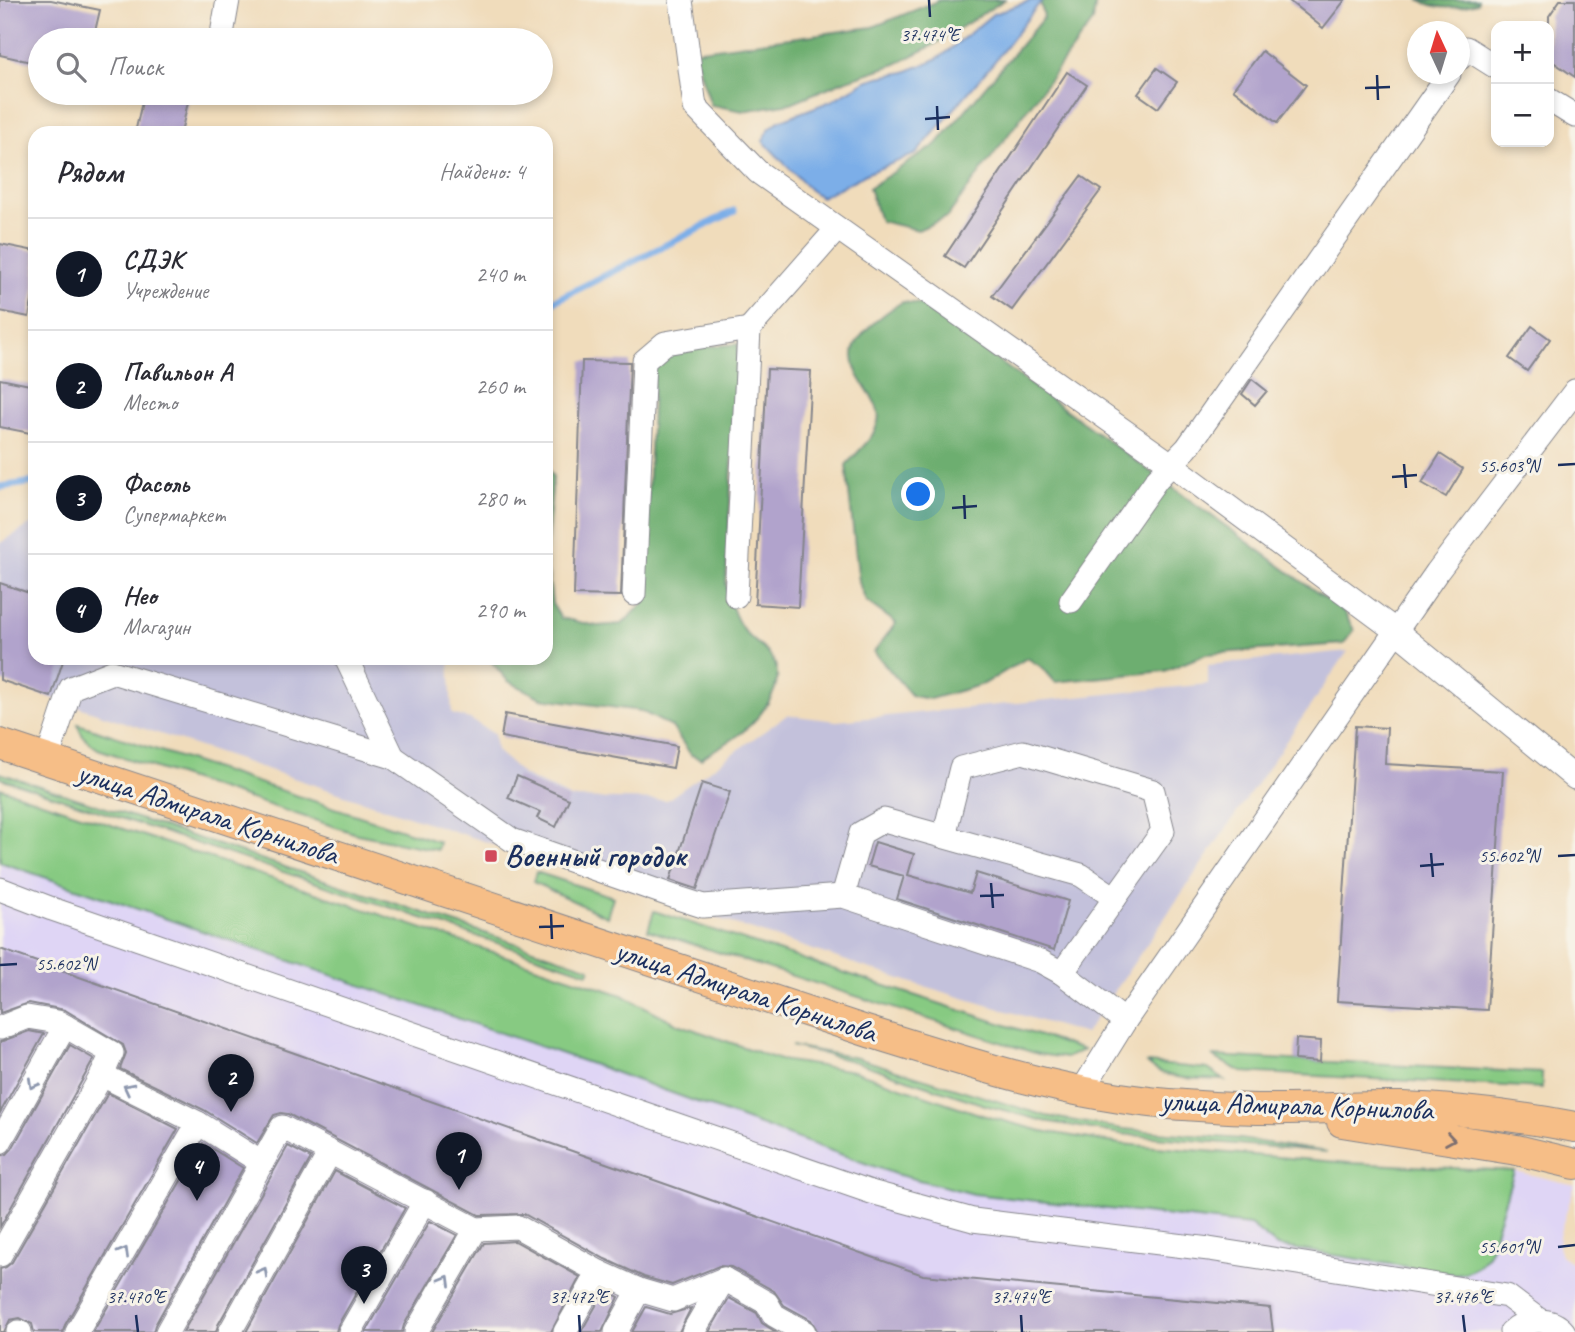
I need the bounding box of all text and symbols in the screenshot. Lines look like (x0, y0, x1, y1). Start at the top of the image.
north arrow (1407, 21, 1470, 84)
map controls (1491, 21, 1554, 147)
button: + (1491, 21, 1554, 84)
text: 37.474°E (901, 24, 962, 46)
search box (28, 28, 553, 105)
icon: search (52, 48, 90, 86)
text: Поиск (108, 50, 163, 83)
button: − (1491, 84, 1554, 147)
text: Рядом (56, 153, 123, 191)
text: Найдено: 4 (439, 157, 525, 186)
text: СДЭК (123, 243, 183, 276)
text: 1 (74, 260, 84, 289)
text: 240 m (476, 260, 525, 289)
text: Учреждение (123, 276, 208, 305)
text: Павильон А (123, 355, 232, 388)
text: 2 (74, 372, 84, 401)
text: 260 m (476, 372, 525, 401)
text: Место (123, 388, 177, 417)
text: 55.603°N (1479, 455, 1542, 477)
text: Фасоль (123, 467, 189, 500)
your location (901, 477, 935, 511)
text: 3 (74, 484, 84, 513)
text: 280 m (476, 484, 525, 513)
text: Супермаркет (123, 500, 226, 529)
text: Нео (123, 579, 157, 612)
text: 4 (74, 596, 84, 625)
text: 290 m (476, 596, 525, 625)
text: Магазин (123, 612, 190, 641)
street label: улица Адмирала Корнилова (71, 752, 345, 874)
place label: Военный городок (505, 837, 689, 875)
text: 55.602°N (1479, 845, 1542, 867)
marker: Военный городок (483, 848, 499, 864)
street label: улица Адмирала Корнилова (609, 930, 883, 1052)
text: 55.602°N (36, 953, 99, 975)
pin: 2 (208, 1054, 254, 1112)
one-way arrow (28, 1077, 41, 1089)
street label: улица Адмирала Корнилова (1158, 1081, 1436, 1129)
one-way arrow (123, 1082, 135, 1096)
one-way arrow (1444, 1131, 1456, 1146)
pin: 1 (436, 1132, 482, 1190)
pin: 4 (174, 1143, 220, 1201)
text: 55.601°N (1479, 1236, 1542, 1258)
one-way arrow (116, 1246, 129, 1259)
pin: 3 (341, 1246, 387, 1304)
one-way arrow (255, 1267, 268, 1280)
one-way arrow (438, 1275, 451, 1288)
text: 37.470°E (107, 1286, 168, 1308)
text: 37.472°E (550, 1286, 611, 1308)
text: 37.474°E (992, 1286, 1053, 1308)
text: 37.476°E (1434, 1286, 1495, 1308)

